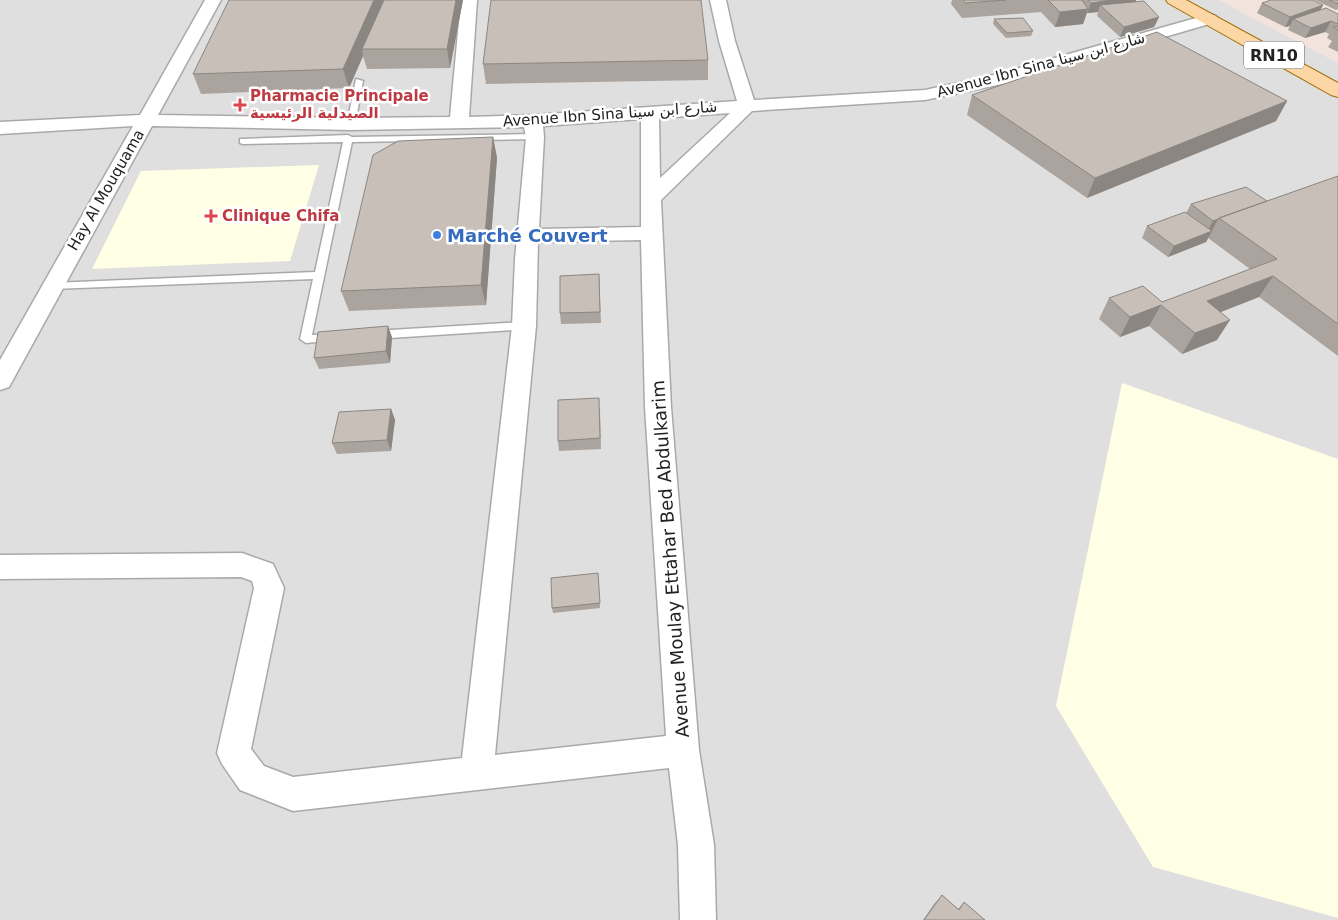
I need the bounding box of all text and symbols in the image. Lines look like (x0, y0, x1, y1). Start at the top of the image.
street label: Avenue Ibn Sina شارع ابن سينا (935, 29, 1147, 101)
road number: RN10 (1244, 42, 1304, 68)
place label: Pharmacie Principale الصيدلية الرئيسية (250, 87, 429, 122)
street label: Avenue Ibn Sina شارع ابن سينا (502, 98, 718, 130)
marker: Pharmacie Principale الصيدلية الرئيسية (234, 99, 246, 111)
street label: Hay Al Mouquama (64, 126, 148, 254)
place label: Clinique Chifa (222, 207, 339, 225)
marker: Clinique Chifa (204, 209, 218, 223)
place label: Marché Couvert (447, 225, 608, 246)
marker: Marché Couvert (431, 229, 443, 241)
street label: Avenue Moulay Ettahar Bed Abdulkarim (647, 380, 693, 738)

